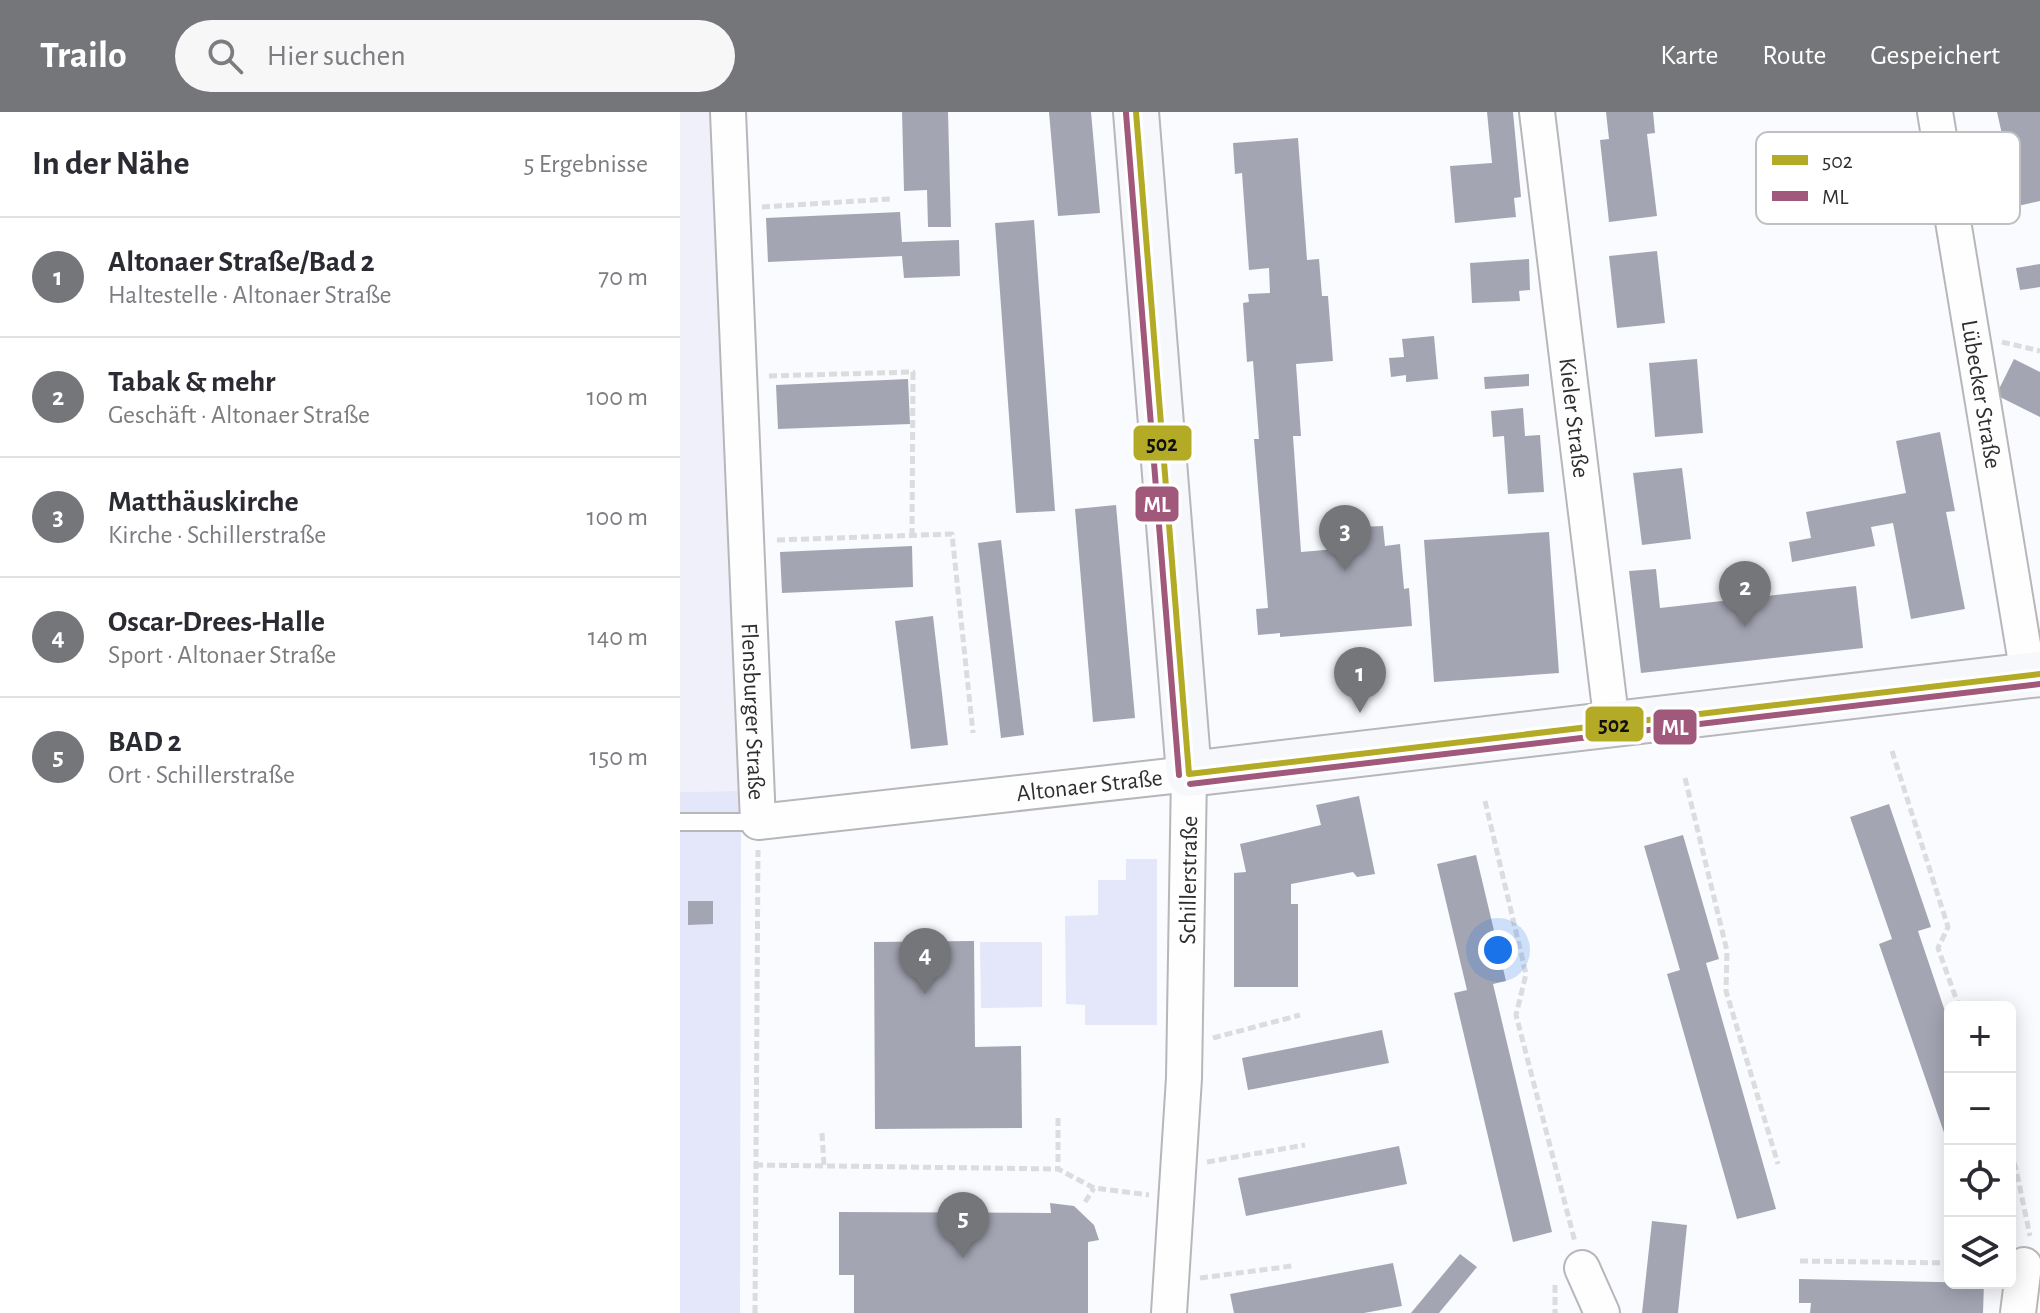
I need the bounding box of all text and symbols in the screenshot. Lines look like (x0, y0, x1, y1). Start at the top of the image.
search box (175, 20, 735, 92)
icon: search (203, 34, 247, 78)
text: Trailo (40, 37, 127, 75)
text: Hier suchen (267, 41, 406, 71)
text: Karte (1660, 42, 1718, 70)
text: Route (1762, 42, 1826, 70)
text: Gespeichert (1870, 42, 2000, 70)
legend (1756, 132, 2020, 224)
text: In der Nähe (32, 147, 189, 181)
text: 502 (1822, 150, 1853, 172)
text: 5 Ergebnisse (523, 151, 648, 177)
text: ML (1822, 186, 1849, 208)
text: Altonaer Straße/Bad 2 (108, 247, 375, 277)
text: 1 (53, 264, 63, 290)
text: 70 m (598, 264, 648, 290)
text: Haltestelle · Altonaer Straße (108, 282, 392, 308)
street label: Lübecker Straße (1957, 318, 2005, 470)
street label: Kieler Straße (1554, 356, 1593, 479)
text: Tabak & mehr (108, 367, 276, 397)
text: 2 (52, 384, 64, 410)
text: 100 m (587, 384, 648, 410)
text: Geschäft · Altonaer Straße (108, 402, 370, 428)
line badge: 502 (1132, 424, 1193, 462)
text: 502 (1146, 433, 1178, 455)
line badge: ML (1134, 485, 1180, 523)
text: Matthäuskirche (108, 487, 299, 517)
text: ML (1143, 494, 1171, 516)
text: 3 (52, 504, 64, 530)
text: 100 m (587, 504, 648, 530)
pin: 3 (1319, 505, 1371, 571)
text: Kirche · Schillerstraße (108, 522, 326, 548)
pin: 2 (1719, 561, 1771, 627)
text: Oscar-Drees-Halle (108, 607, 325, 637)
street label: Flensburger Straße (737, 622, 768, 801)
text: 4 (51, 624, 65, 650)
text: 140 m (588, 624, 648, 650)
text: Sport · Altonaer Straße (108, 642, 336, 668)
pin: 1 (1334, 647, 1386, 713)
line badge: 502 (1584, 705, 1645, 743)
line badge: ML (1652, 708, 1698, 746)
text: 502 (1598, 714, 1630, 736)
text: ML (1661, 717, 1689, 739)
text: BAD 2 (108, 727, 182, 757)
text: 5 (52, 744, 64, 770)
text: 150 m (589, 744, 648, 770)
text: Ort · Schillerstraße (108, 762, 295, 788)
street label: Altonaer Straße (1015, 766, 1164, 806)
street label: Schillerstraße (1176, 816, 1202, 944)
pin: 4 (899, 928, 951, 994)
your location (1478, 930, 1518, 970)
map controls (1944, 1001, 2016, 1289)
button: + (1944, 1001, 2016, 1073)
button: − (1944, 1073, 2016, 1145)
button: locate (1944, 1145, 2016, 1217)
pin: 5 (937, 1192, 989, 1258)
button: layers (1944, 1217, 2016, 1289)

